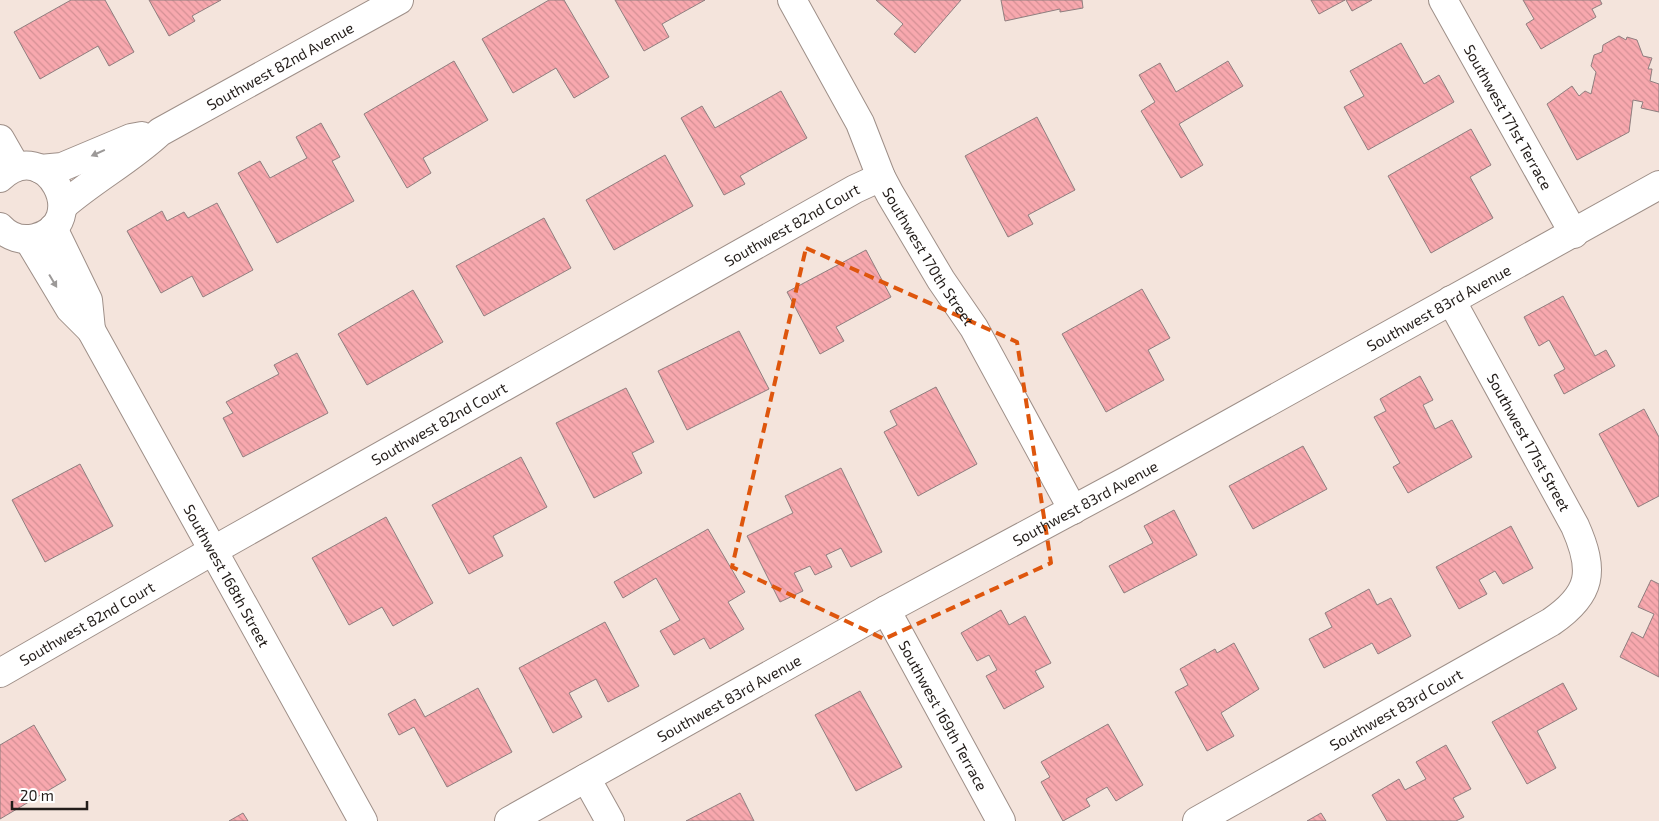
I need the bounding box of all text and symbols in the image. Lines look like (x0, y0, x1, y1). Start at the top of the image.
street label: Southwest 82nd Avenue (203, 18, 357, 114)
street label: Southwest 171st Terrace (1461, 41, 1556, 193)
one-way arrow (91, 149, 105, 157)
street label: Southwest 82nd Court (721, 179, 863, 270)
street label: Southwest 170th Street (879, 184, 979, 329)
street label: Southwest 83rd Avenue (1363, 260, 1514, 355)
one-way arrow (49, 275, 58, 288)
street label: Southwest 171st Street (1484, 370, 1575, 514)
street label: Southwest 82nd Court (368, 378, 510, 469)
street label: Southwest 83rd Avenue (1009, 456, 1161, 549)
street label: Southwest 168th Street (180, 501, 274, 650)
street label: Southwest 82nd Court (16, 577, 158, 669)
street label: Southwest 169th Terrace (895, 637, 992, 794)
street label: Southwest 83rd Avenue (654, 650, 804, 745)
street label: Southwest 83rd Court (1326, 665, 1466, 754)
scale bar (12, 778, 88, 810)
text: 20 m (20, 786, 54, 804)

